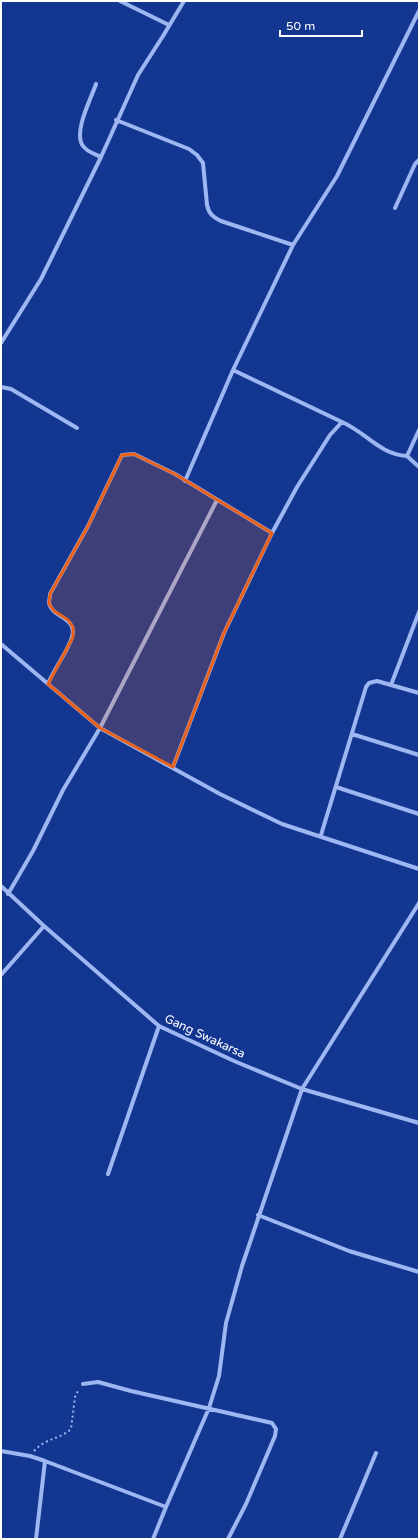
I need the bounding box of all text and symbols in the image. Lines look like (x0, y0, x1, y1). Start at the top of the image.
scale bar (280, 12, 362, 38)
text: 50 m (286, 19, 315, 33)
street label: Gang Swakarsa (162, 1011, 248, 1061)

